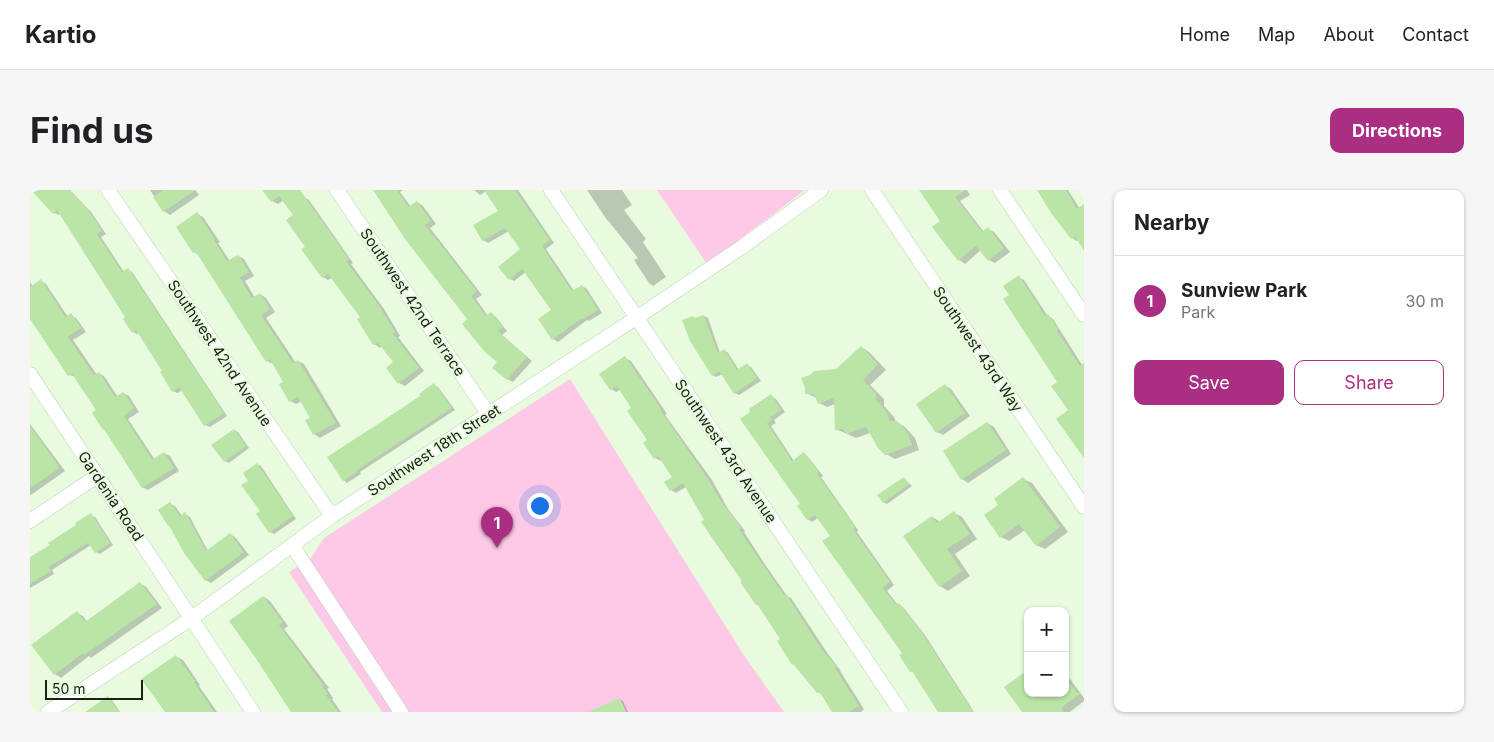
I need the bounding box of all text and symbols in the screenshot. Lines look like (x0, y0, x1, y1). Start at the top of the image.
text: Kartio (25, 20, 96, 49)
text: Home (1180, 24, 1230, 45)
text: Map (1258, 24, 1295, 45)
text: About (1323, 24, 1374, 45)
text: Contact (1402, 24, 1469, 45)
button: Directions (1330, 108, 1464, 153)
text: Find us (30, 109, 154, 151)
text: Nearby (1134, 210, 1209, 235)
street label: Southwest 42nd Terrace (356, 224, 470, 380)
street label: Southwest 42nd Avenue (164, 276, 276, 430)
text: Sunview Park (1181, 279, 1307, 302)
street label: Southwest 43rd Way (929, 283, 1027, 416)
text: 1 (1147, 291, 1153, 311)
text: 30 m (1406, 291, 1444, 311)
text: Park (1181, 302, 1215, 322)
button: Save (1134, 360, 1284, 405)
button: Share (1294, 360, 1444, 405)
street label: Southwest 43rd Avenue (671, 375, 781, 527)
street label: Southwest 18th Street (364, 400, 504, 500)
street label: Gardenia Road (74, 447, 148, 545)
your location (527, 493, 553, 519)
pin: 1 (481, 507, 513, 548)
map controls (1024, 607, 1069, 697)
button: + (1024, 607, 1069, 652)
button: − (1024, 652, 1069, 697)
scale bar (45, 677, 142, 700)
text: 50 m (52, 680, 86, 697)

